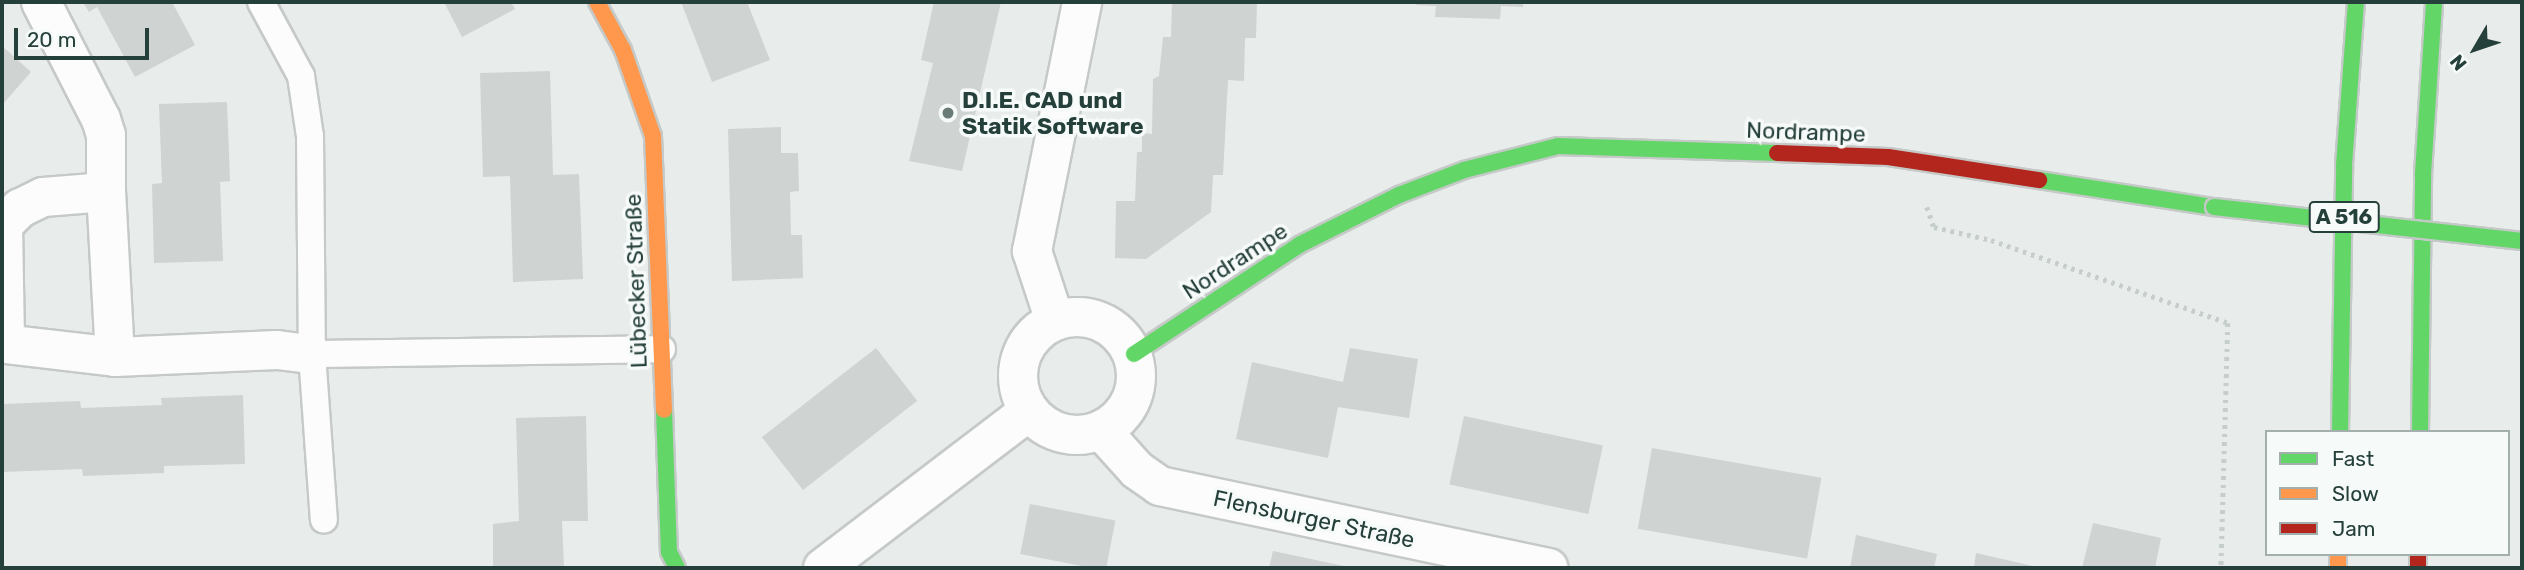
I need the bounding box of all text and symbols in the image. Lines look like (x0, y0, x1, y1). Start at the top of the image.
scale bar (18, 14, 152, 58)
north arrow (2440, 14, 2510, 84)
text: 20 m (27, 27, 76, 52)
text: N (2445, 50, 2472, 75)
place label: D.I.E. CAD und Statik Software (962, 86, 1144, 140)
marker: D.I.E. CAD und Statik Software (940, 105, 956, 121)
street label: Nordrampe (1746, 116, 1866, 148)
street label: Lübecker Straße (619, 193, 653, 369)
road number: A 516 (2307, 200, 2381, 234)
street label: Nordrampe (1177, 217, 1293, 305)
legend (2265, 430, 2510, 556)
text: Fast (2332, 446, 2374, 471)
text: Slow (2332, 481, 2379, 506)
street label: Flensburger Straße (1211, 484, 1417, 554)
text: Jam (2332, 516, 2376, 541)

